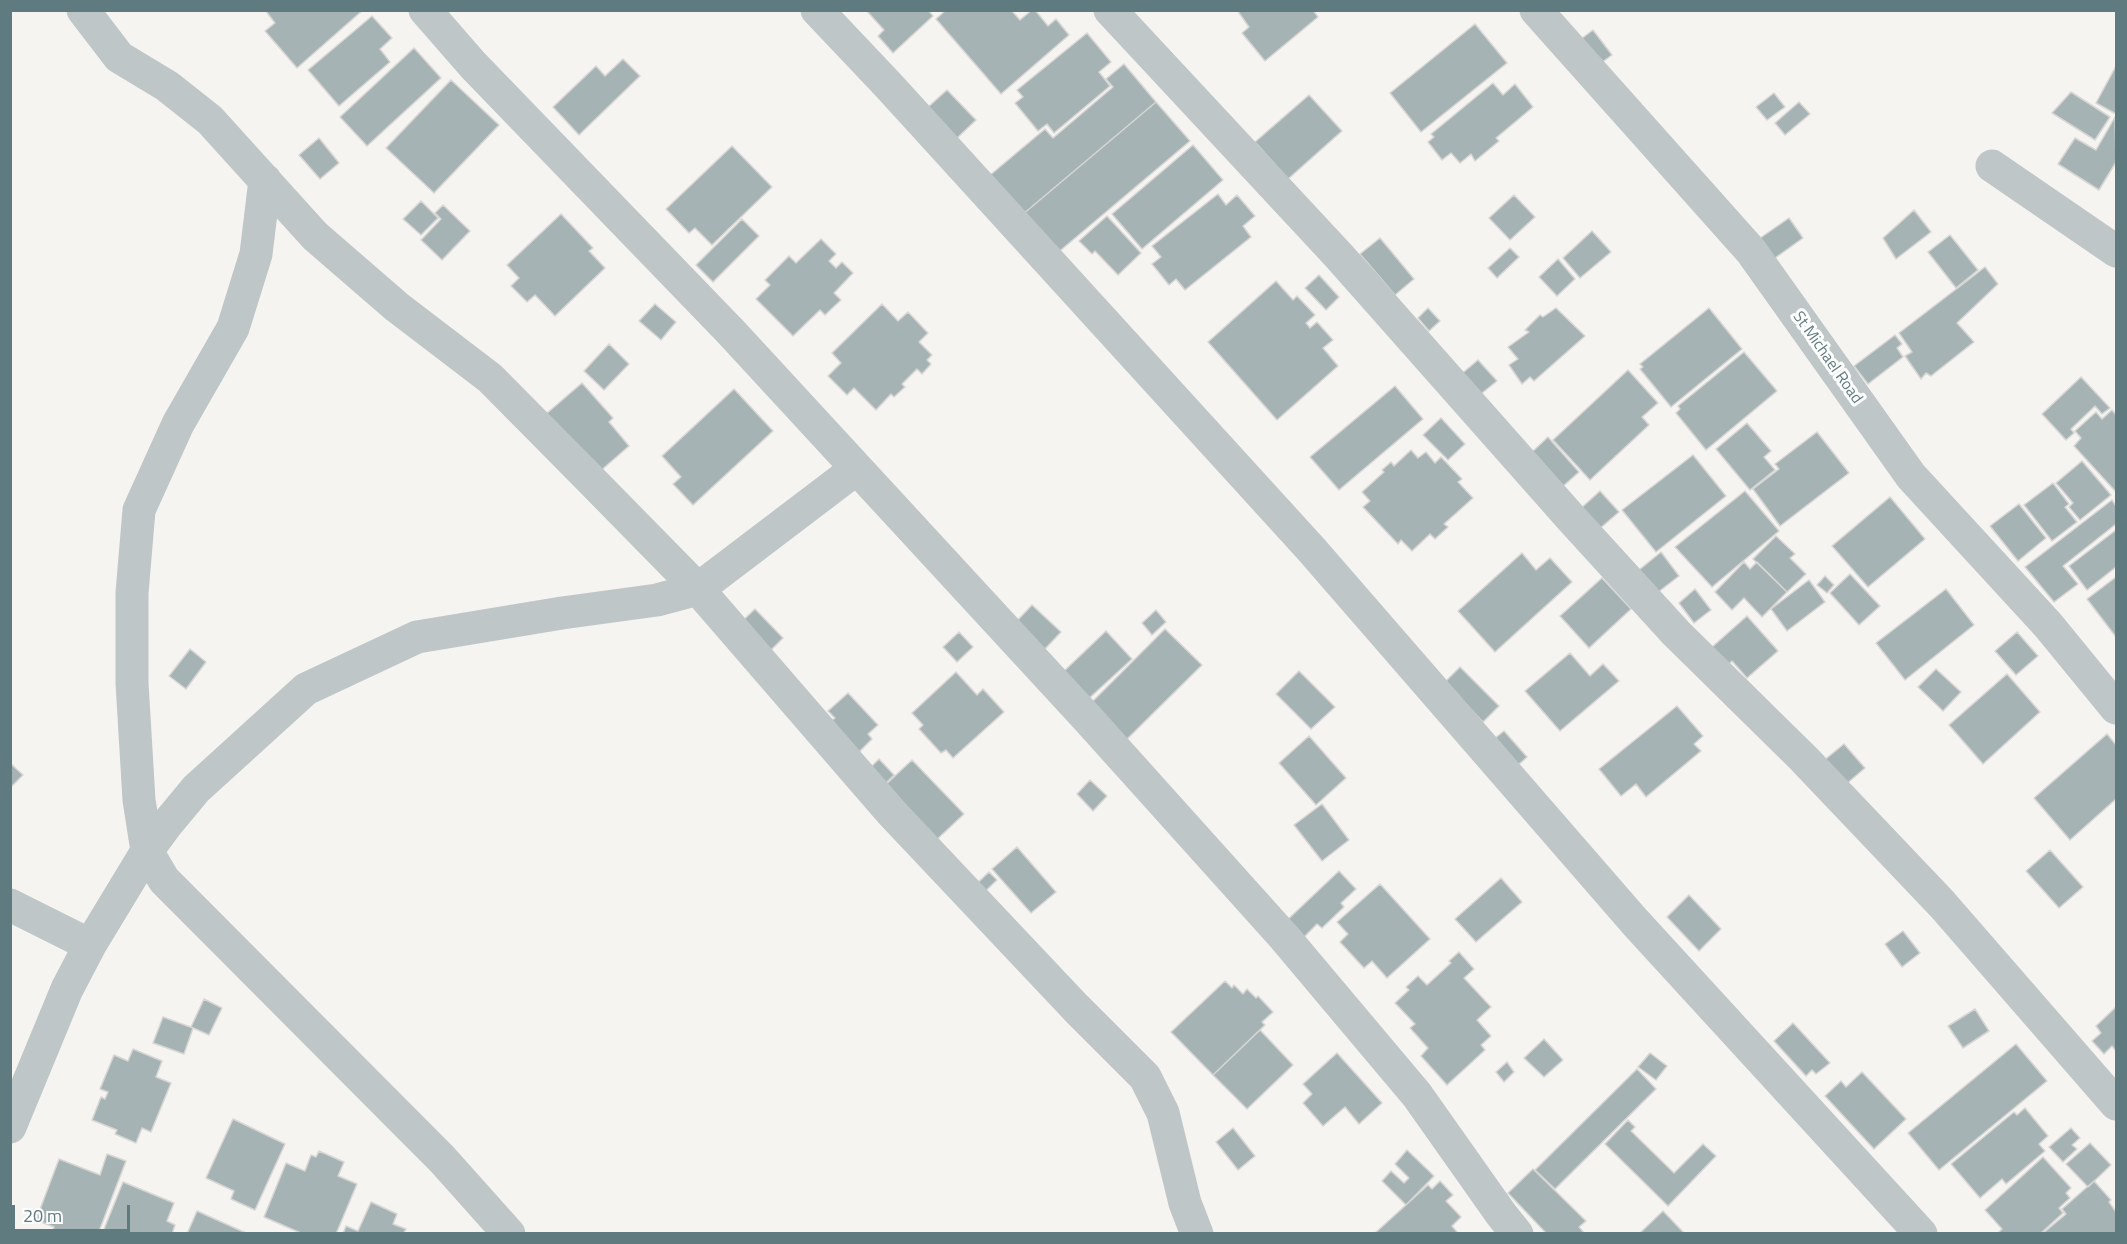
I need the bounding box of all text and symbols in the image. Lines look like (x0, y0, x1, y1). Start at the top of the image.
street label: St Michael Road (1788, 308, 1866, 408)
scale bar (15, 1193, 134, 1231)
text: 20 m (23, 1202, 62, 1229)

